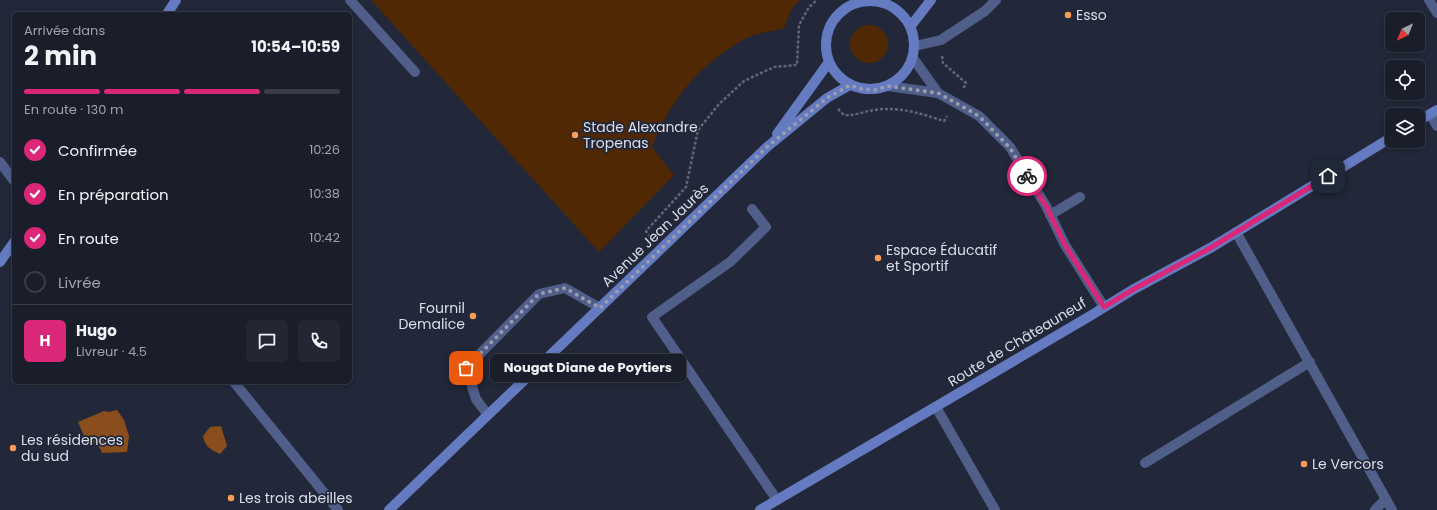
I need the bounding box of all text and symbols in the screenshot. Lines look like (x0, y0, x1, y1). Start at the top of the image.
place label: Esso (1076, 5, 1107, 25)
marker: Esso (1063, 10, 1073, 20)
north arrow (1385, 12, 1425, 52)
map controls (1385, 12, 1425, 148)
text: Arrivée dans (24, 21, 105, 40)
text: 10:54–10:59 (251, 36, 340, 57)
text: 2 min (24, 38, 97, 74)
button: locate (1385, 60, 1425, 100)
text: En route · 130 m (24, 100, 123, 119)
button: layers (1385, 108, 1425, 148)
place label: Stade Alexandre Tropenas (583, 117, 698, 153)
marker: Stade Alexandre Tropenas (570, 130, 580, 140)
icon: check (24, 139, 46, 161)
text: Confirmée (58, 140, 137, 161)
text: 10:26 (309, 140, 340, 159)
courier (1007, 156, 1047, 196)
pin (1311, 159, 1345, 193)
icon: bike (1016, 165, 1038, 187)
icon: home (1317, 165, 1339, 187)
street label: Avenue Jean Jaurès (597, 179, 713, 291)
icon: check (24, 183, 46, 205)
text: En préparation (58, 184, 169, 205)
text: 10:38 (309, 184, 340, 203)
icon: check (24, 227, 46, 249)
text: En route (58, 228, 119, 249)
text: 10:42 (309, 228, 340, 247)
place label: Espace Éducatif et Sportif (886, 240, 997, 276)
marker: Espace Éducatif et Sportif (873, 253, 883, 263)
text: Livrée (58, 272, 101, 293)
street label: Route de Châteauneuf (944, 292, 1090, 391)
place label: Fournil Demalice (398, 298, 465, 334)
marker: Fournil Demalice (468, 311, 478, 321)
text: Hugo (76, 320, 117, 341)
button: chat (246, 320, 288, 362)
button: phone (298, 320, 340, 362)
text: H (40, 330, 50, 351)
text: Livreur · 4.5 (76, 342, 147, 361)
pin (449, 351, 483, 385)
callout: Nougat Diane de Poytiers (490, 354, 686, 382)
icon: bag (455, 357, 477, 379)
text: Nougat Diane de Poytiers (504, 358, 672, 377)
place label: Les résidences du sud (21, 430, 123, 466)
marker: Les résidences du sud (8, 443, 18, 453)
place label: Le Vercors (1312, 454, 1384, 474)
marker: Le Vercors (1299, 459, 1309, 469)
place label: Les trois abeilles (239, 488, 352, 508)
marker: Les trois abeilles (226, 493, 236, 503)

